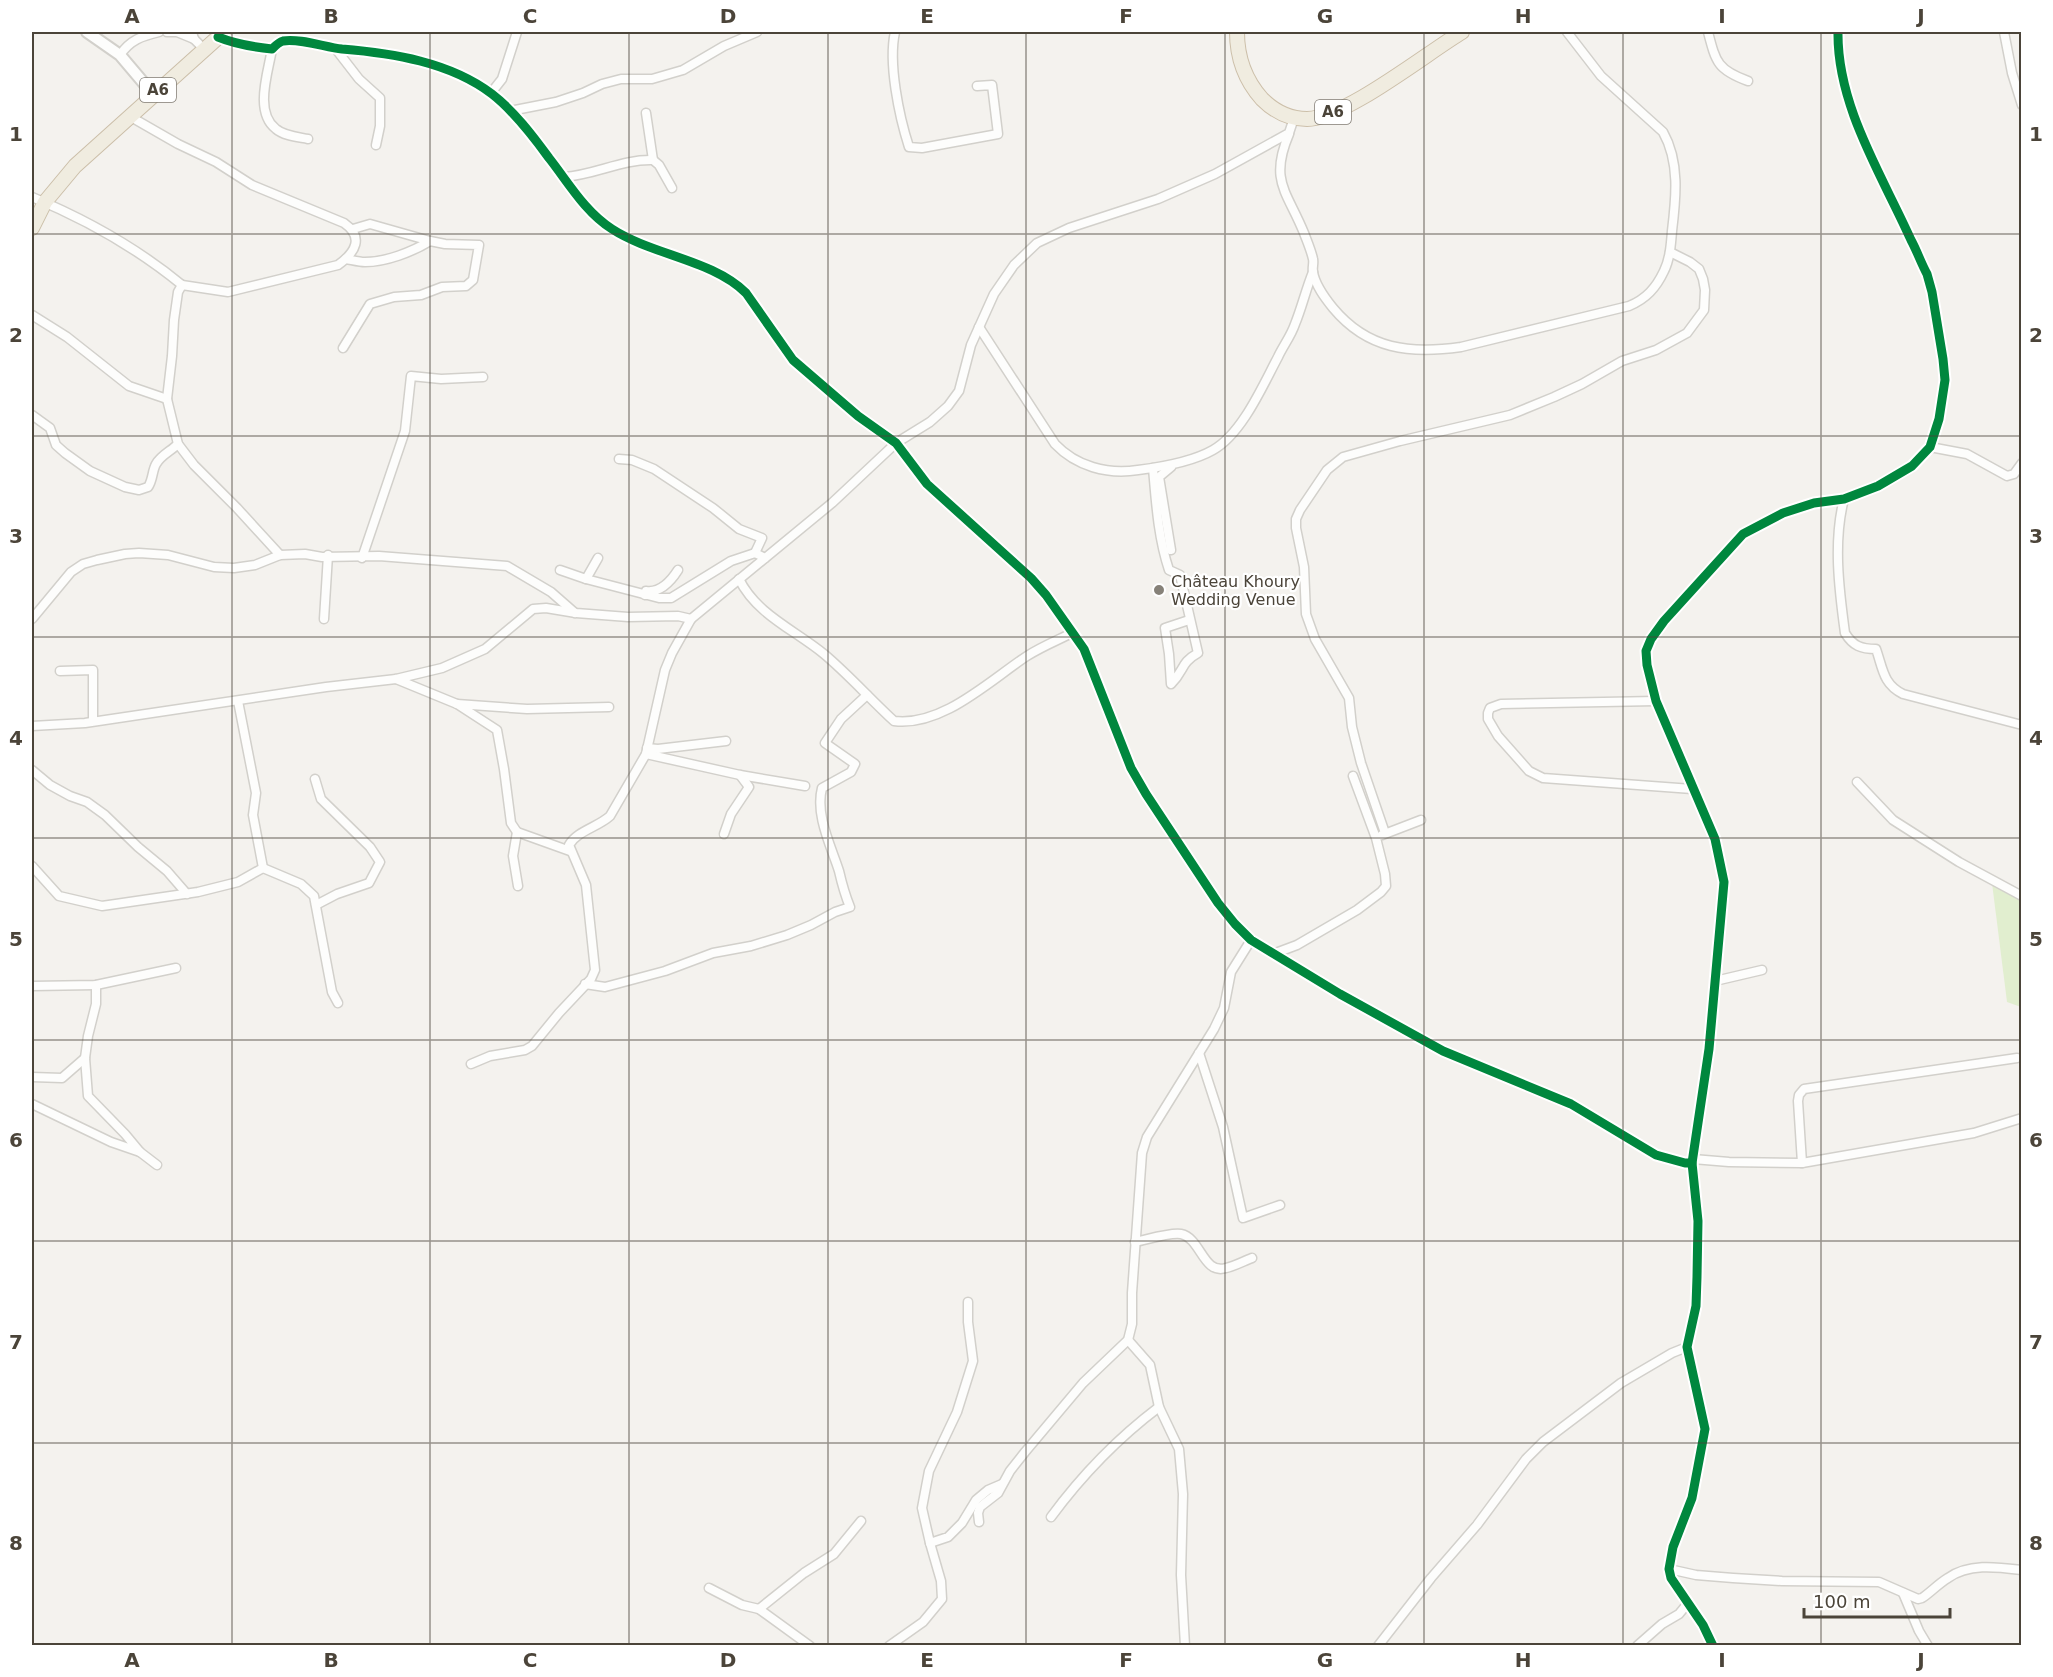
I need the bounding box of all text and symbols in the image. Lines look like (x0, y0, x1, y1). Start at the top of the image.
text: A (124, 4, 140, 28)
text: B (323, 4, 339, 28)
text: C (523, 4, 537, 28)
text: D (720, 4, 736, 28)
text: E (920, 4, 934, 28)
text: F (1119, 4, 1133, 28)
text: G (1317, 4, 1333, 28)
text: H (1515, 4, 1531, 28)
text: I (1718, 4, 1726, 28)
text: J (1915, 4, 1925, 28)
road number: A6 (140, 78, 176, 102)
road number: A6 (1315, 100, 1351, 124)
text: 1 (9, 122, 23, 146)
text: 1 (2029, 122, 2043, 146)
text: 2 (9, 323, 23, 347)
text: 2 (2029, 323, 2043, 347)
text: 3 (9, 524, 23, 548)
text: 3 (2029, 524, 2043, 548)
place label: Château Khoury Wedding Venue (1171, 572, 1300, 609)
marker: Château Khoury Wedding Venue (1152, 583, 1166, 597)
text: 4 (9, 726, 23, 750)
text: 4 (2029, 726, 2043, 750)
text: 5 (9, 927, 23, 951)
text: 5 (2029, 927, 2043, 951)
text: 6 (9, 1128, 23, 1152)
text: 6 (2029, 1128, 2043, 1152)
text: 7 (9, 1330, 23, 1354)
text: 7 (2029, 1330, 2043, 1354)
text: 8 (9, 1531, 23, 1555)
text: 8 (2029, 1531, 2043, 1555)
scale bar (1804, 1581, 1950, 1619)
text: 100 m (1813, 1591, 1871, 1612)
text: A (124, 1648, 140, 1672)
text: B (323, 1648, 339, 1672)
text: C (523, 1648, 537, 1672)
text: D (720, 1648, 736, 1672)
text: E (920, 1648, 934, 1672)
text: F (1119, 1648, 1133, 1672)
text: G (1317, 1648, 1333, 1672)
text: H (1515, 1648, 1531, 1672)
text: I (1718, 1648, 1726, 1672)
text: J (1915, 1648, 1925, 1672)

